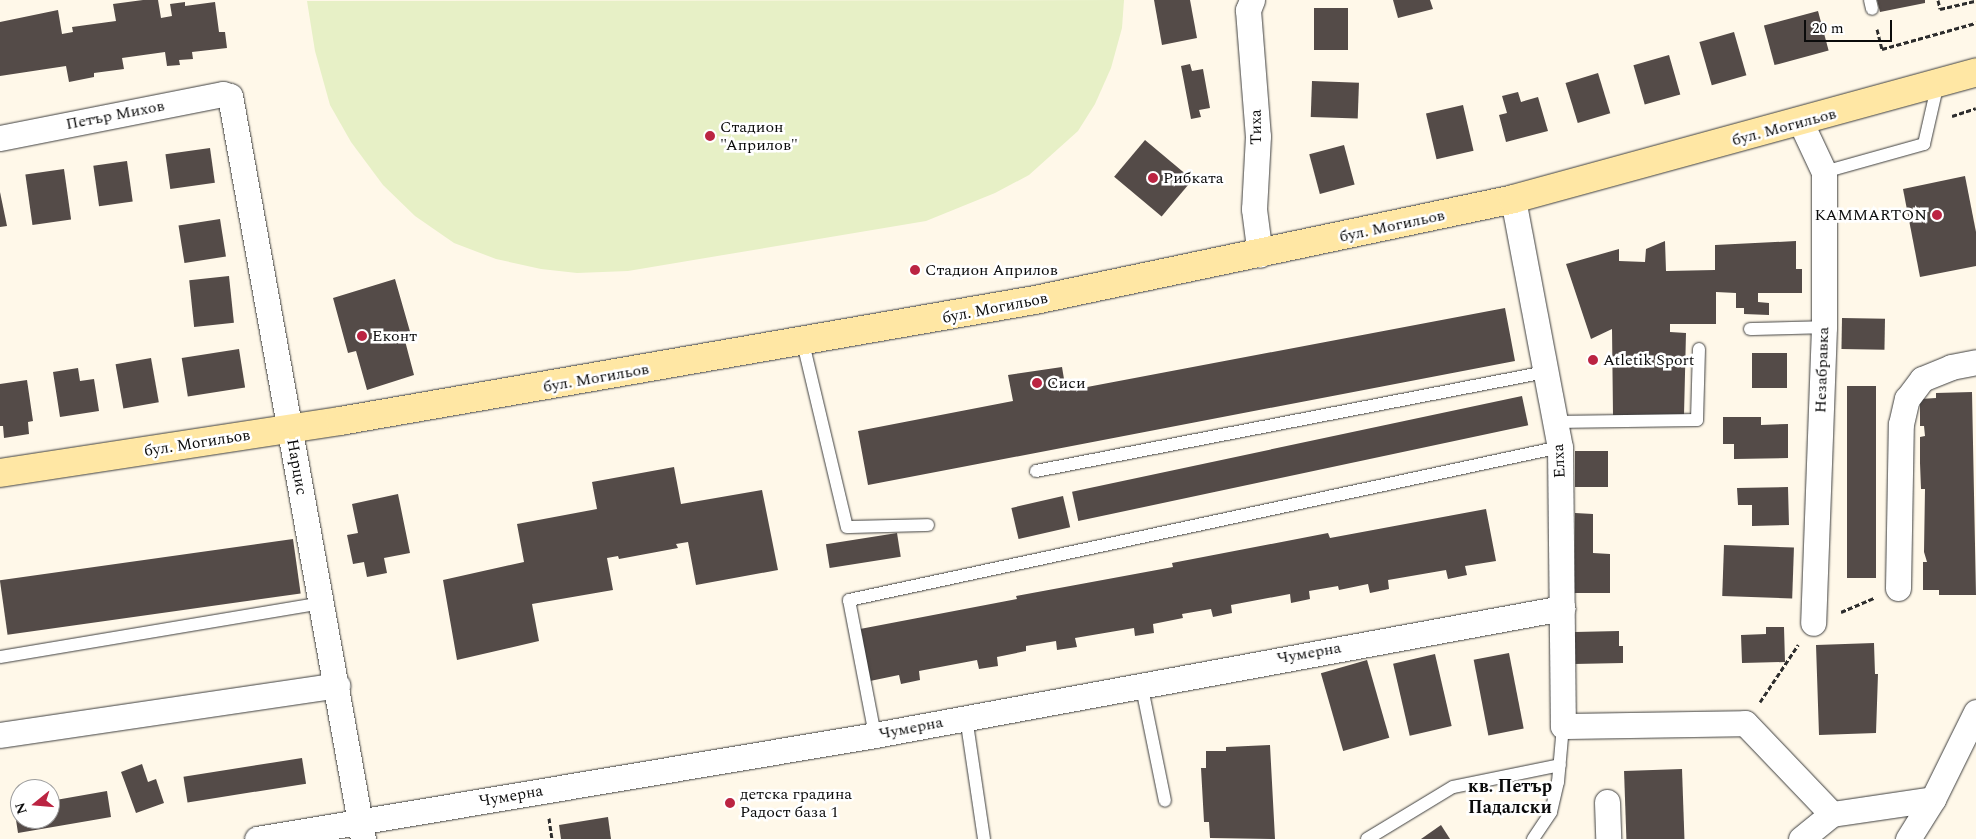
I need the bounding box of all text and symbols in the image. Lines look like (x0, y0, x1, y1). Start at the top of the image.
scale bar (1806, 10, 1894, 42)
text: 20 m (1812, 17, 1844, 40)
street label: Петър Михов (64, 96, 166, 134)
street label: бул. Могильов (1730, 104, 1838, 150)
street label: Тиха (1246, 109, 1266, 145)
place label: Стадион "Априлов" (720, 117, 798, 155)
marker: Стадион "Априлов" (704, 130, 716, 142)
place label: Рибката (1163, 168, 1224, 188)
marker: Рибката (1147, 172, 1159, 184)
street label: бул. Могильов (1338, 205, 1446, 247)
place label: KAMMARTON (1814, 205, 1927, 225)
marker: KAMMARTON (1931, 209, 1943, 221)
place label: Стадион Априлов (925, 260, 1058, 280)
marker: Стадион Априлов (909, 264, 921, 276)
street label: бул. Могильов (941, 288, 1049, 328)
place label: Еконт (372, 326, 417, 346)
street label: Незабравка (1811, 327, 1833, 413)
marker: Еконт (356, 330, 368, 342)
place label: Atletik Sport (1603, 350, 1695, 370)
marker: Atletik Sport (1587, 354, 1599, 366)
street label: бул. Могильов (542, 359, 650, 397)
place label: Сиси (1047, 373, 1086, 393)
marker: Сиси (1031, 377, 1043, 389)
street label: бул. Могильов (143, 425, 251, 461)
street label: Нарцис (283, 437, 311, 497)
street label: Елха (1549, 443, 1569, 479)
street label: Чумерна (1275, 638, 1343, 668)
street label: Чумерна (877, 712, 945, 744)
district label: кв. Петър Падалски (1468, 777, 1552, 820)
north arrow (10, 779, 60, 829)
street label: Чумерна (477, 781, 545, 811)
place label: детска градина Радост база 1 (740, 784, 852, 822)
marker: детска градина Радост база 1 (724, 797, 736, 809)
text: N (9, 800, 33, 817)

